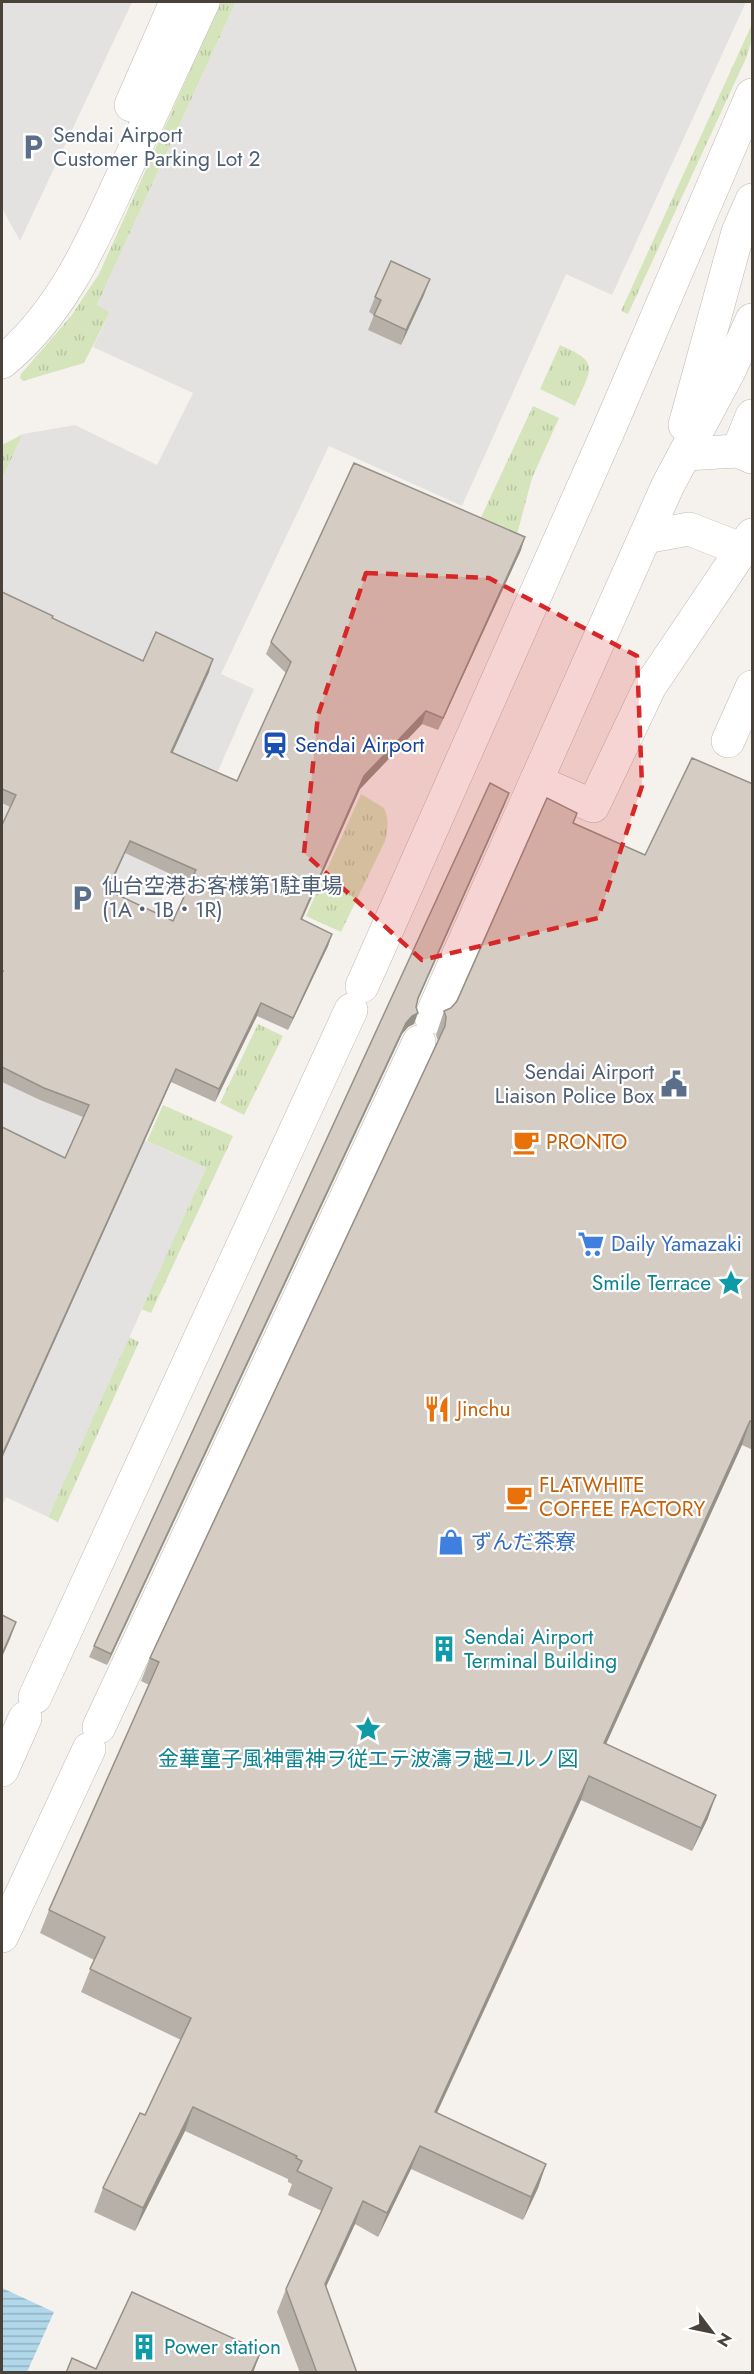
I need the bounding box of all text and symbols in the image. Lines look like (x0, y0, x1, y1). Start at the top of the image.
place label: Sendai Airport Customer Parking Lot 2 (53, 120, 260, 174)
parking icon: Sendai Airport Customer Parking Lot 2 (18, 132, 48, 162)
station icon: Sendai Airport (260, 730, 290, 760)
place label: Sendai Airport (295, 730, 424, 760)
place label: 仙台空港お客様第1駐車場 (1A・1B・1R) (102, 871, 342, 925)
parking icon: 仙台空港お客様第1駐車場 (1A・1B・1R) (67, 883, 97, 913)
place label: Sendai Airport Liaison Police Box (495, 1057, 654, 1111)
public building icon: Sendai Airport Liaison Police Box (659, 1069, 689, 1099)
cafe icon: PRONTO (511, 1127, 541, 1157)
place label: PRONTO (546, 1127, 627, 1157)
supermarket icon: Daily Yamazaki (576, 1229, 606, 1259)
place label: Daily Yamazaki (611, 1229, 742, 1259)
place label: Smile Terrace (592, 1268, 711, 1298)
place icon: Smile Terrace (716, 1268, 746, 1298)
restaurant icon: Jinchu (422, 1394, 452, 1424)
place label: Jinchu (454, 1394, 511, 1424)
place label: FLATWHITE COFFEE FACTORY (539, 1470, 705, 1524)
cafe icon: FLATWHITE COFFEE FACTORY (504, 1482, 534, 1512)
shop icon: ずんだ茶寮 (436, 1527, 466, 1557)
place label: ずんだ茶寮 (471, 1527, 576, 1557)
place label: Sendai Airport Terminal Building (464, 1622, 617, 1676)
building icon: Sendai Airport Terminal Building (429, 1634, 459, 1664)
place icon: 金華童子風神雷神ヲ従エテ波濤ヲ越ユルノ図 (353, 1714, 383, 1744)
place label: 金華童子風神雷神ヲ従エテ波濤ヲ越ユルノ図 (158, 1744, 578, 1774)
north arrow (682, 2302, 742, 2362)
text: N (711, 2328, 737, 2351)
building icon: Power station (129, 2332, 159, 2362)
place label: Power station (164, 2332, 281, 2362)

